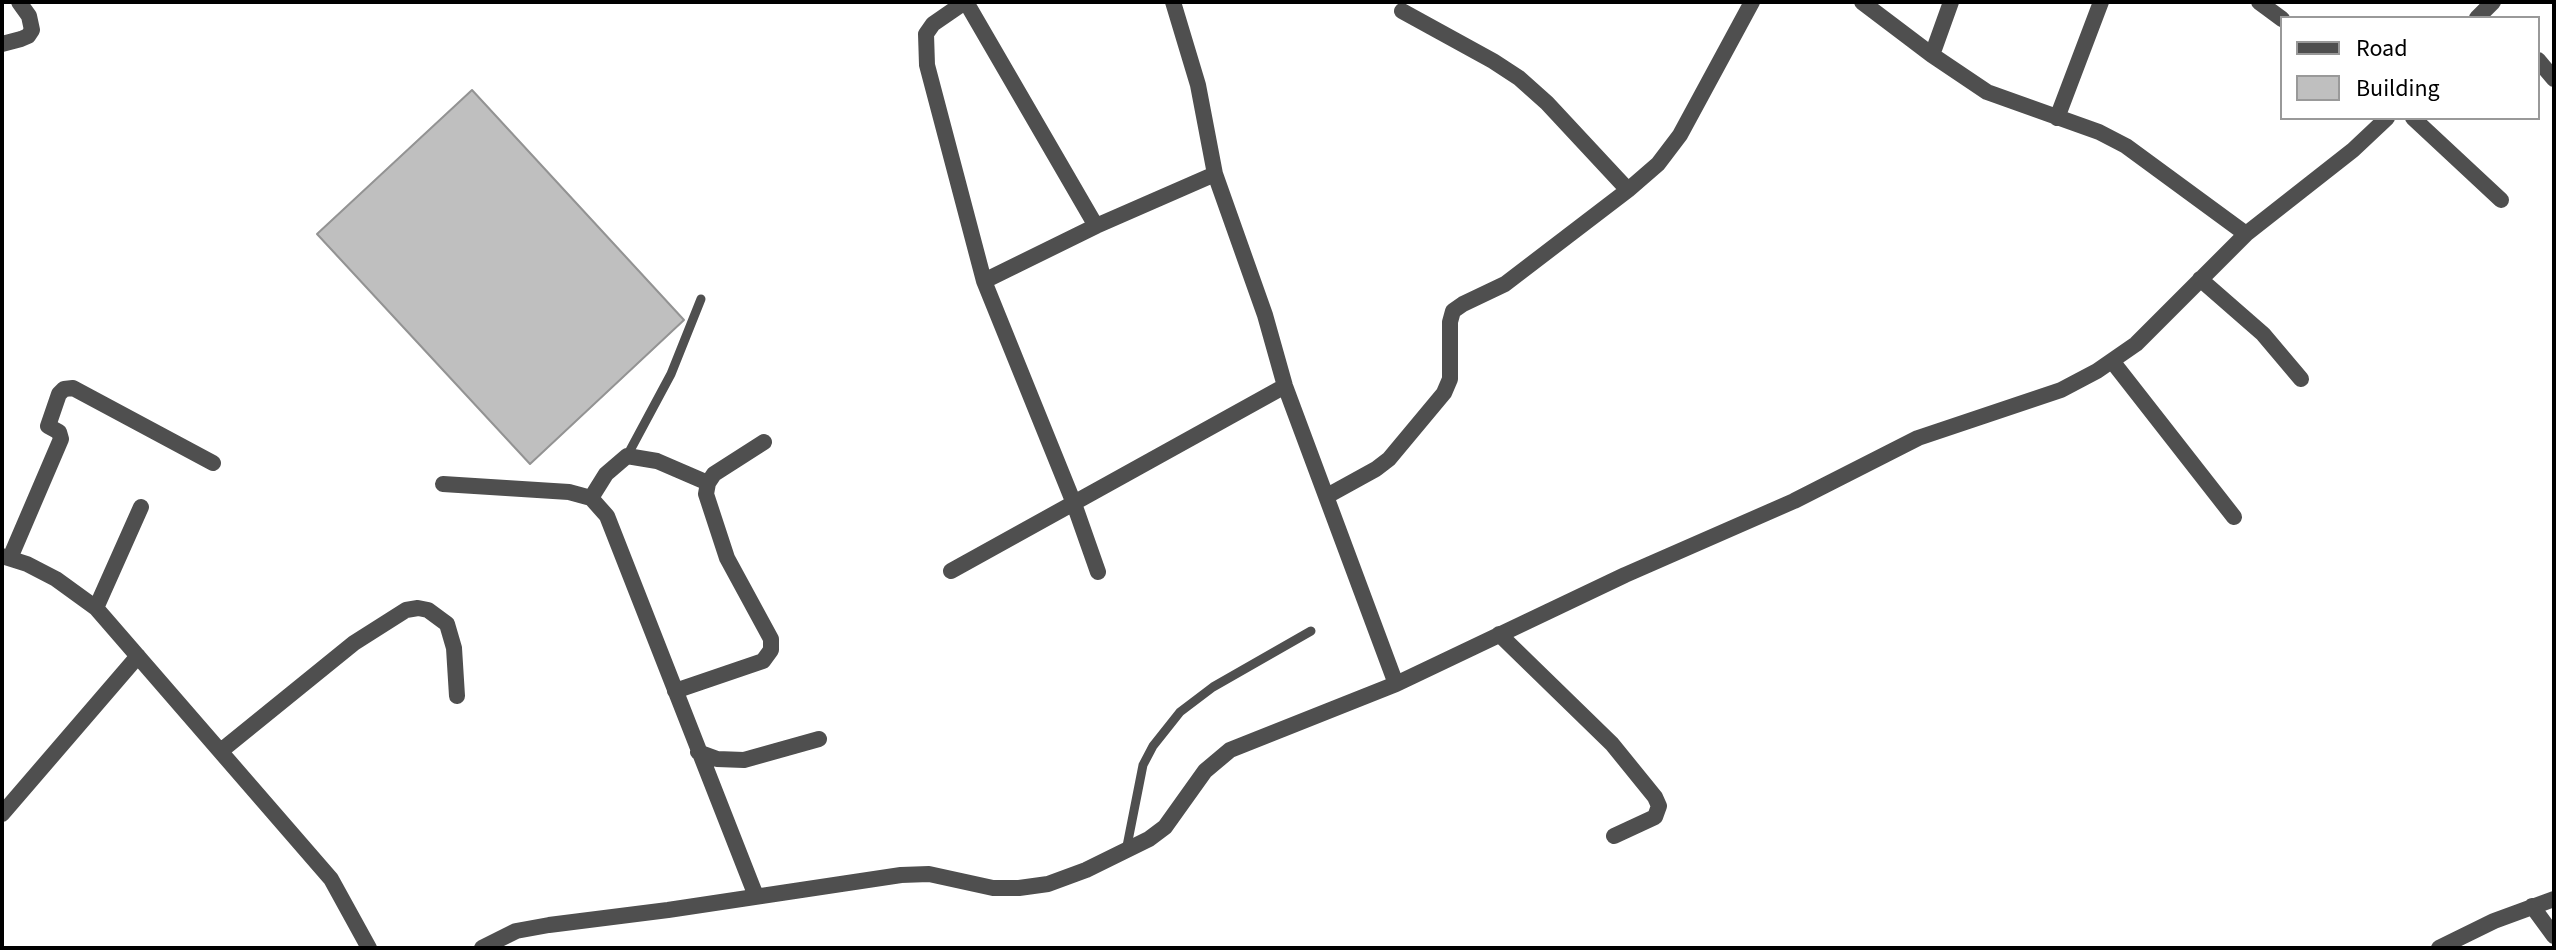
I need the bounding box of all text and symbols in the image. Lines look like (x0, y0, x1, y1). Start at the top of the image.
legend (2280, 16, 2540, 120)
text: Road (2356, 31, 2408, 66)
text: Building (2356, 71, 2440, 106)

